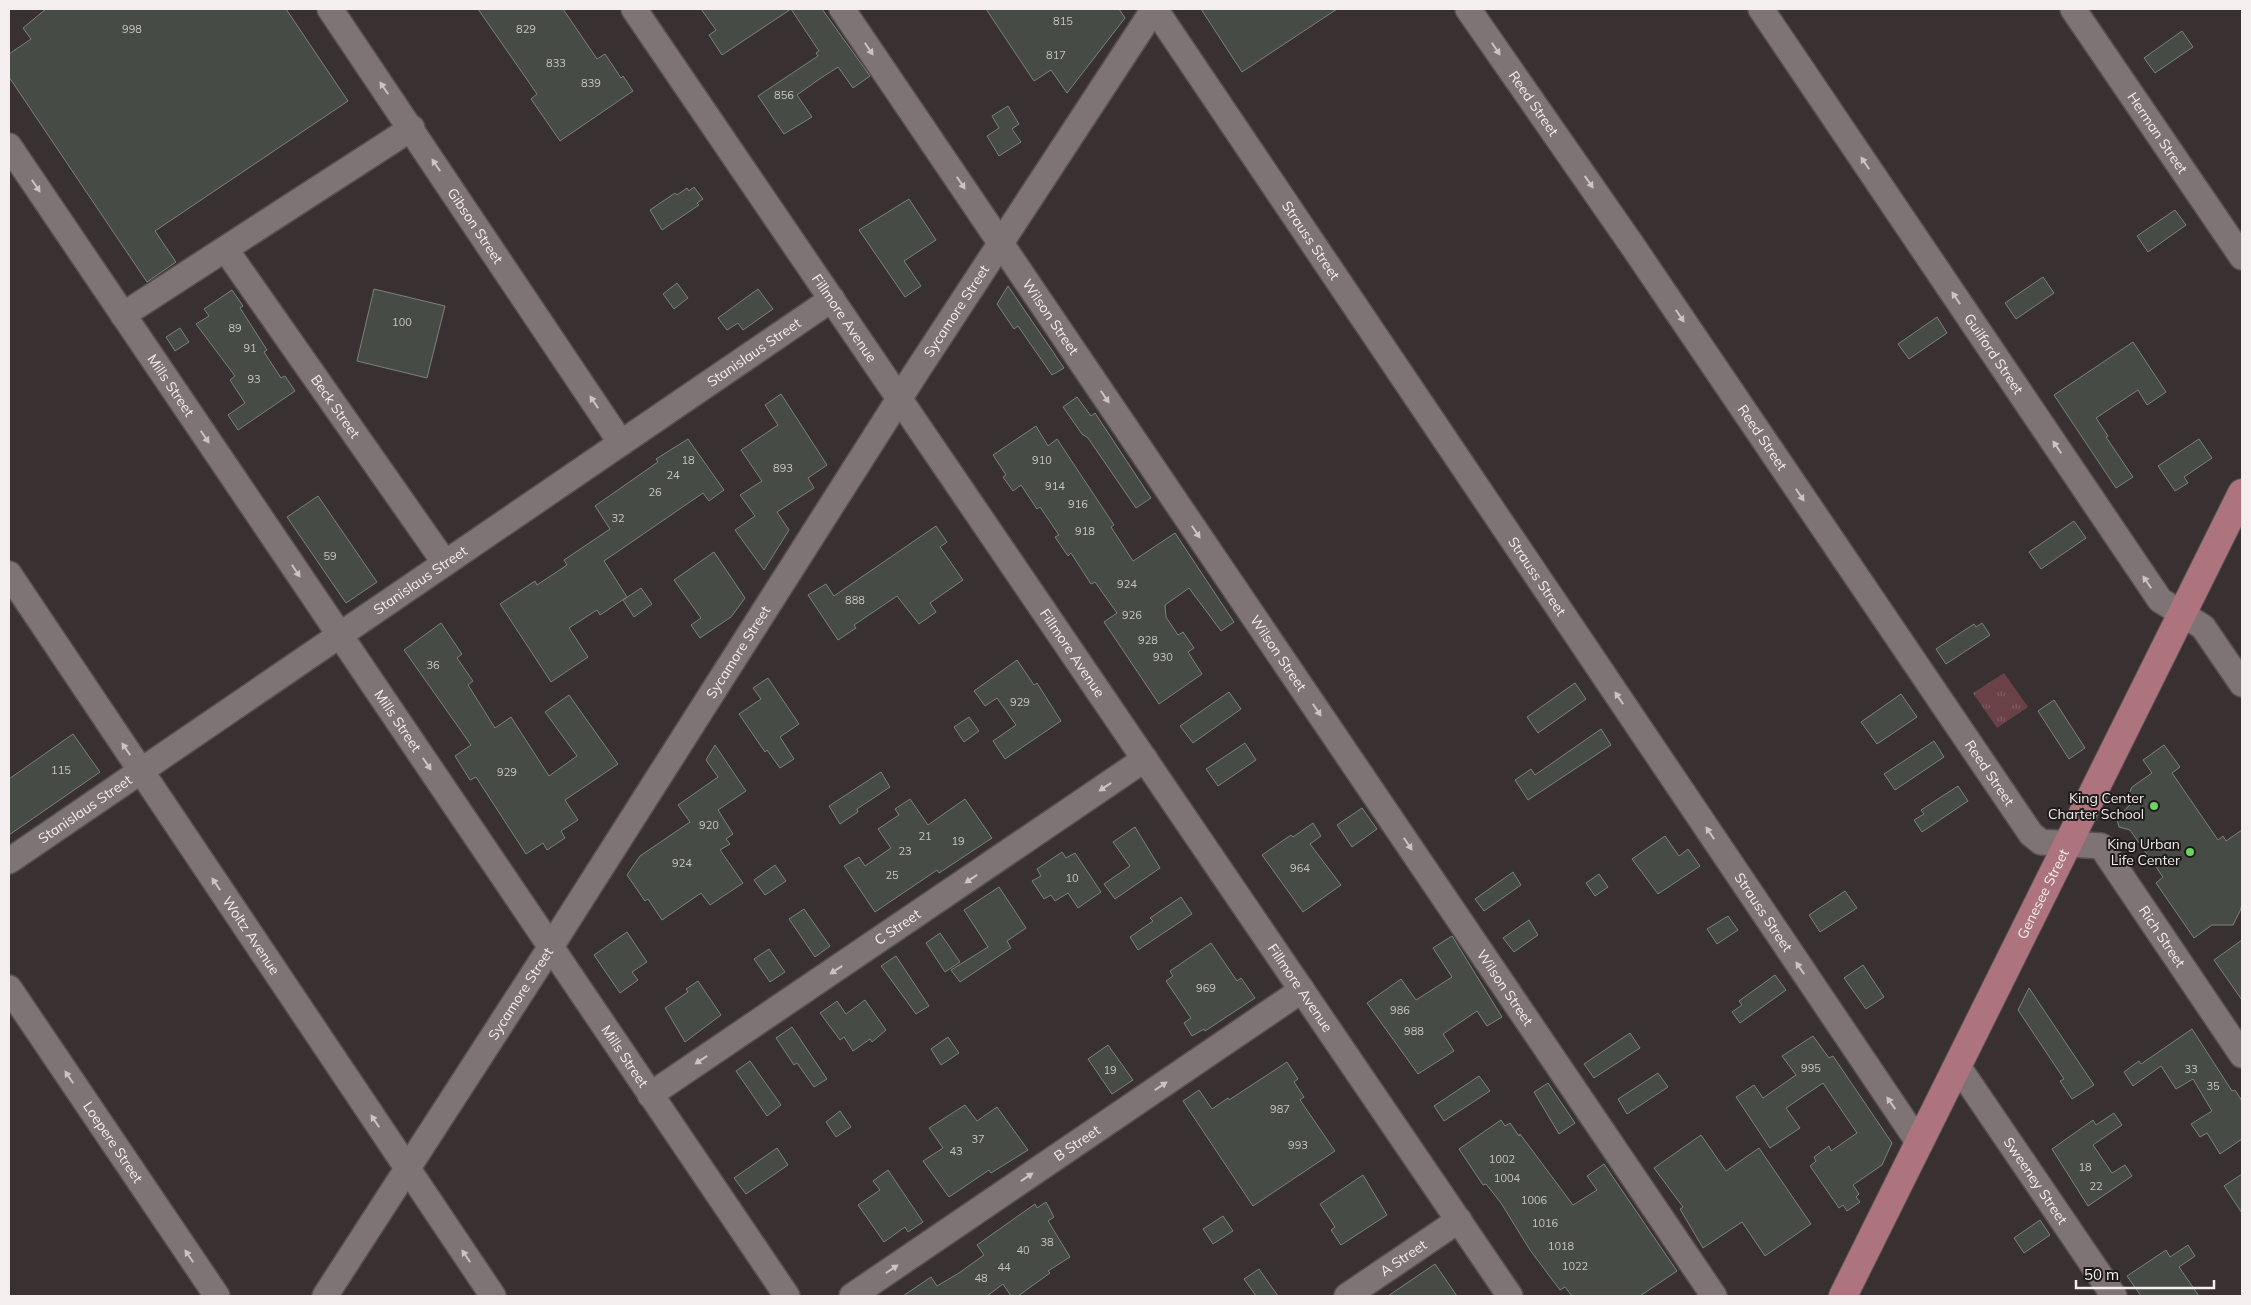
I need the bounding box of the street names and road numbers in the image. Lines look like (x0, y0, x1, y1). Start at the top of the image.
street label: Reed Street (1505, 67, 1563, 140)
street label: Herman Street (2123, 89, 2192, 177)
street label: Gibson Street (443, 184, 507, 267)
street label: Strauss Street (1278, 197, 1344, 283)
street label: Sycamore Street (920, 261, 993, 360)
street label: Fillmore Avenue (808, 270, 881, 366)
street label: Wilson Street (1019, 276, 1083, 358)
street label: Guilford Street (1960, 310, 2027, 398)
street label: Stanislaus Street (704, 314, 804, 391)
street label: Mills Street (143, 351, 198, 420)
street label: Beck Street (307, 371, 364, 442)
street label: Reed Street (1734, 401, 1791, 474)
street label: Strauss Street (1504, 533, 1570, 619)
street label: Stanislaus Street (370, 542, 471, 619)
street label: Sycamore Street (702, 602, 774, 702)
street label: Fillmore Avenue (1036, 605, 1109, 701)
street label: Wilson Street (1246, 612, 1311, 695)
street label: Mills Street (370, 686, 425, 756)
street label: Reed Street (1961, 737, 2018, 809)
street label: Stanislaus Street (35, 771, 135, 847)
street label: Genesee Street (2013, 846, 2073, 942)
street label: Strauss Street (1730, 869, 1797, 955)
street label: Woltz Avenue (218, 893, 284, 978)
street label: Rich Street (2135, 902, 2189, 971)
street label: C Street (871, 905, 924, 949)
street label: Fillmore Avenue (1264, 940, 1337, 1036)
street label: Sycamore Street (484, 944, 557, 1043)
street label: Wilson Street (1473, 946, 1537, 1029)
street label: Mills Street (597, 1022, 652, 1091)
street label: Loepere Street (79, 1098, 147, 1186)
street label: B Street (1050, 1121, 1104, 1165)
street label: Sweeney Street (2000, 1134, 2072, 1228)
street label: A Street (1376, 1236, 1430, 1280)

